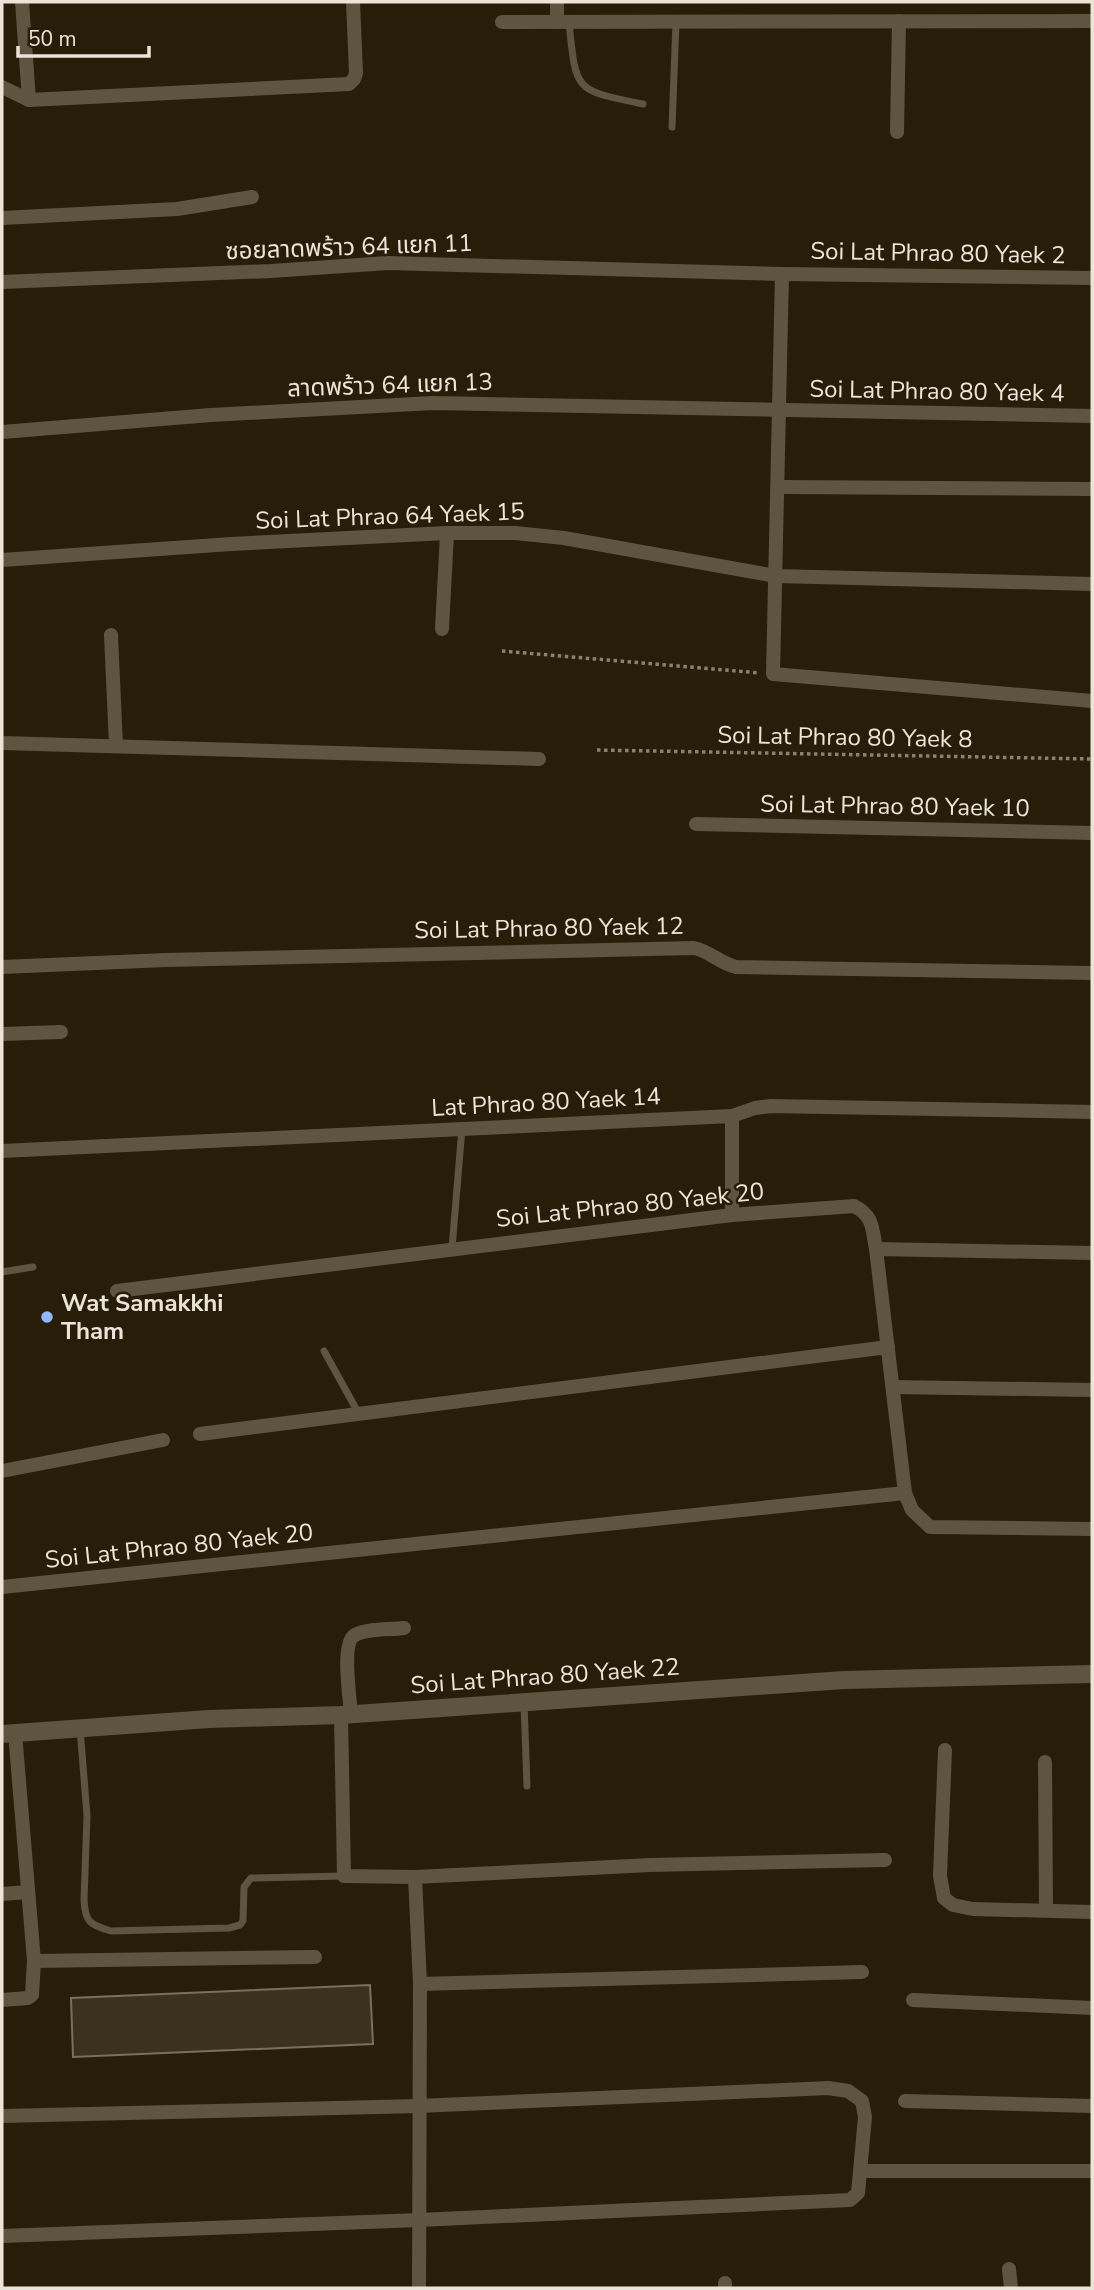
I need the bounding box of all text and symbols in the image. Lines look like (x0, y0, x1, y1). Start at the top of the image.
scale bar (18, 14, 149, 58)
text: 50 m (28, 25, 77, 53)
street label: ซอยลาดพร้าว 64 แยก 11 (225, 227, 473, 267)
street label: Soi Lat Phrao 80 Yaek 2 (810, 235, 1066, 271)
street label: ลาดพร้าว 64 แยก 13 (287, 365, 493, 405)
street label: Soi Lat Phrao 80 Yaek 4 (809, 373, 1065, 409)
street label: Soi Lat Phrao 64 Yaek 15 (255, 495, 525, 537)
street label: Soi Lat Phrao 80 Yaek 8 (717, 719, 973, 755)
street label: Soi Lat Phrao 80 Yaek 10 (760, 788, 1030, 824)
street label: Soi Lat Phrao 80 Yaek 12 (414, 910, 684, 946)
street label: Lat Phrao 80 Yaek 14 (430, 1080, 662, 1124)
street label: Soi Lat Phrao 80 Yaek 20 (494, 1175, 766, 1235)
place label: Wat Samakkhi Tham (61, 1287, 223, 1347)
marker: Wat Samakkhi Tham (39, 1309, 55, 1325)
street label: Soi Lat Phrao 80 Yaek 20 (43, 1516, 315, 1576)
street label: Soi Lat Phrao 80 Yaek 22 (409, 1651, 681, 1701)

